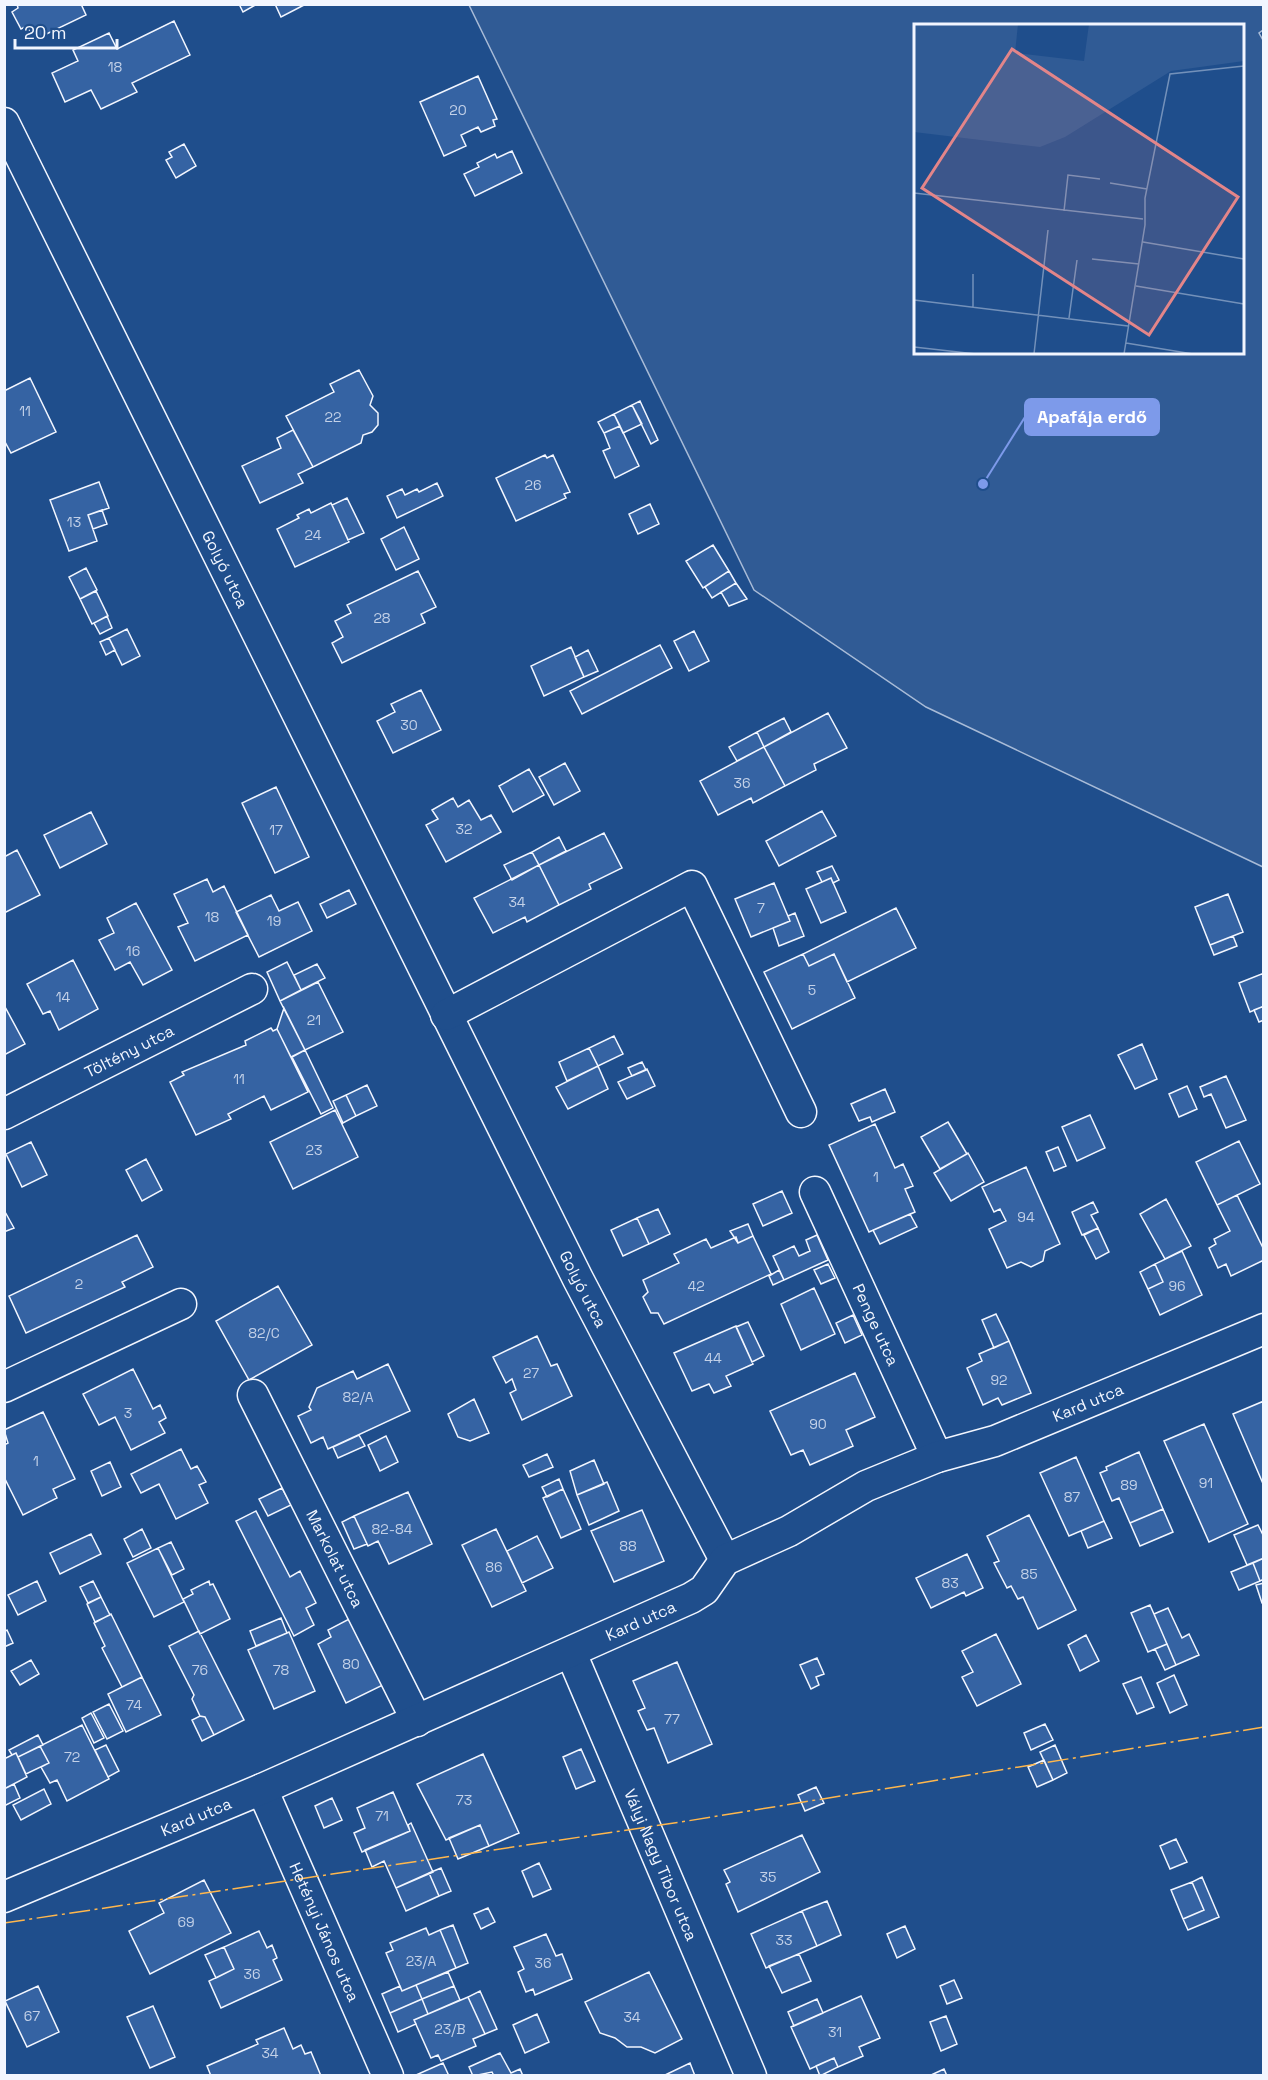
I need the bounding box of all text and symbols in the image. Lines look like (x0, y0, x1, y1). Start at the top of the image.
scale bar (15, 12, 117, 50)
text: 20 m (24, 21, 67, 44)
inset map (914, 24, 1244, 354)
house number: 18 (108, 58, 123, 76)
house number: 20 (449, 101, 467, 119)
callout: Apafája erdő (1025, 399, 1159, 435)
house number: 11 (19, 402, 31, 420)
text: Apafája erdő (1037, 405, 1147, 428)
house number: 22 (325, 408, 341, 426)
house number: 26 (524, 476, 542, 494)
house number: 13 (67, 513, 81, 531)
house number: 24 (305, 526, 322, 544)
street label: Golyó utca (197, 527, 254, 611)
house number: 28 (373, 609, 391, 627)
house number: 30 (400, 716, 418, 734)
house number: 36 (733, 774, 751, 792)
house number: 32 (456, 820, 472, 838)
house number: 17 (269, 821, 283, 839)
house number: 34 (508, 893, 526, 911)
house number: 7 (757, 899, 765, 917)
house number: 18 (205, 908, 220, 926)
house number: 19 (267, 912, 281, 930)
house number: 16 (126, 942, 140, 960)
house number: 5 (808, 981, 816, 999)
house number: 14 (56, 988, 71, 1006)
house number: 21 (307, 1011, 321, 1029)
street label: Töltény utca (81, 1020, 177, 1082)
house number: 11 (233, 1070, 245, 1088)
house number: 23 (306, 1141, 322, 1159)
house number: 1 (873, 1168, 879, 1186)
house number: 94 (1017, 1208, 1035, 1226)
street label: Golyó utca (555, 1247, 612, 1331)
house number: 2 (75, 1275, 83, 1293)
house number: 42 (687, 1277, 705, 1295)
house number: 96 (1168, 1277, 1186, 1295)
street label: Penge utca (848, 1280, 904, 1369)
house number: 82/C (248, 1324, 280, 1342)
house number: 44 (704, 1349, 722, 1367)
house number: 27 (523, 1364, 539, 1382)
house number: 92 (990, 1371, 1008, 1389)
street label: Kard utca (1049, 1378, 1126, 1426)
house number: 82/A (342, 1388, 374, 1406)
house number: 3 (124, 1404, 132, 1422)
house number: 90 (809, 1415, 827, 1433)
house number: 1 (33, 1452, 39, 1470)
house number: 91 (1199, 1474, 1213, 1492)
house number: 89 (1120, 1476, 1138, 1494)
house number: 87 (1064, 1488, 1080, 1506)
street label: Markolat utca (302, 1506, 369, 1611)
house number: 82-84 (372, 1520, 413, 1538)
house number: 88 (619, 1537, 637, 1555)
house number: 86 (485, 1558, 503, 1576)
house number: 85 (1020, 1565, 1038, 1583)
house number: 83 (941, 1574, 959, 1592)
street label: Kard utca (602, 1596, 679, 1645)
house number: 80 (342, 1655, 360, 1673)
house number: 76 (192, 1661, 208, 1679)
house number: 78 (273, 1661, 290, 1679)
house number: 74 (126, 1696, 142, 1714)
house number: 77 (664, 1710, 680, 1728)
house number: 72 (64, 1748, 80, 1766)
street label: Vályi Nagy Tibor utca (619, 1786, 703, 1944)
house number: 73 (456, 1791, 472, 1809)
street label: Kard utca (157, 1793, 234, 1841)
house number: 71 (375, 1807, 389, 1825)
street label: Hetényi János utca (285, 1859, 364, 2005)
house number: 35 (760, 1868, 776, 1886)
house number: 69 (177, 1913, 195, 1931)
house number: 33 (776, 1931, 792, 1949)
house number: 23/A (406, 1952, 437, 1970)
house number: 36 (534, 1954, 552, 1972)
house number: 36 (243, 1965, 261, 1983)
house number: 67 (24, 2007, 40, 2025)
house number: 34 (623, 2008, 641, 2026)
house number: 23/B (434, 2020, 466, 2038)
house number: 31 (828, 2023, 842, 2041)
house number: 34 (261, 2044, 279, 2062)

